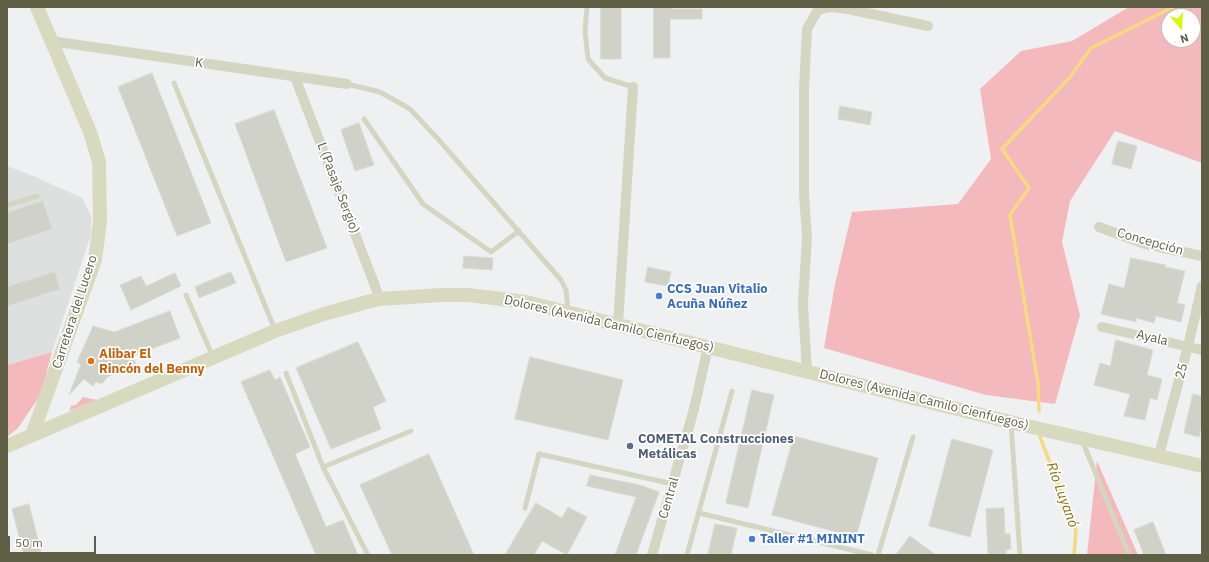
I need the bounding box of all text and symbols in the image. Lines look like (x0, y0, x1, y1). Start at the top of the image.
north arrow (1161, 8, 1201, 48)
text: N (1178, 31, 1190, 46)
street label: K (194, 55, 204, 71)
street label: L (Pasaje Sergio) (313, 140, 363, 236)
street label: Concepción (1115, 225, 1185, 259)
street label: Carretera del Lucero (49, 253, 101, 371)
place label: CCS Juan Vitalio Acuña Núñez (667, 281, 768, 312)
marker: CCS Juan Vitalio Acuña Núñez (654, 291, 664, 301)
street label: Dolores (Avenida Camilo Cienfuegos) (503, 292, 715, 356)
street label: Ayala (1135, 327, 1169, 349)
place label: Alibar El Rincón del Benny (99, 346, 205, 377)
marker: Alibar El Rincón del Benny (86, 356, 96, 366)
street label: 25 (1172, 361, 1192, 381)
street label: Dolores (Avenida Camilo Cienfuegos) (818, 366, 1030, 434)
place label: COMETAL Construcciones Metálicas (638, 431, 794, 462)
marker: COMETAL Construcciones Metálicas (625, 441, 635, 451)
water label: Río Luyanó (1042, 460, 1082, 530)
street label: Central (656, 475, 682, 521)
scale bar (10, 528, 98, 554)
place label: Taller #1 MININT (760, 531, 865, 547)
marker: Taller #1 MININT (747, 534, 757, 544)
text: 50 m (15, 535, 43, 550)

